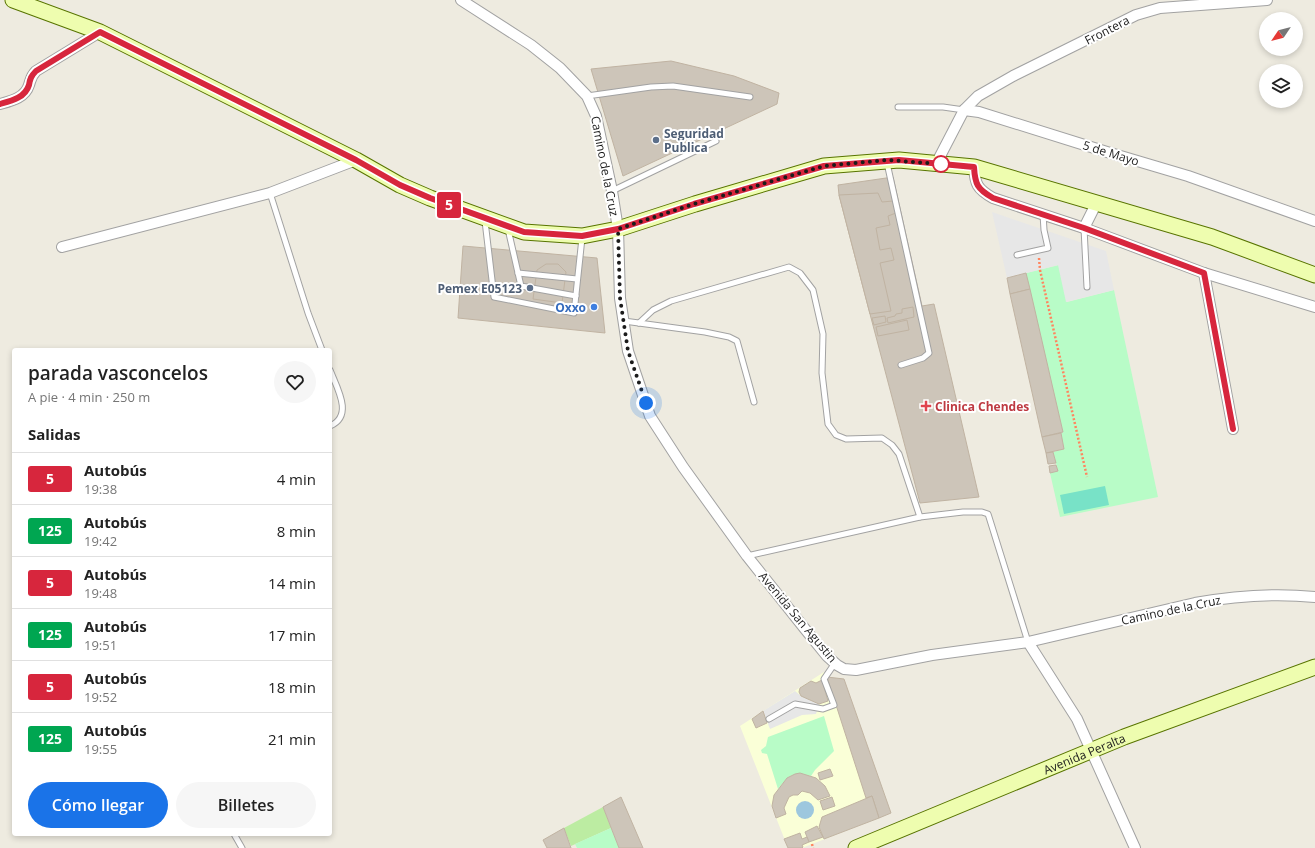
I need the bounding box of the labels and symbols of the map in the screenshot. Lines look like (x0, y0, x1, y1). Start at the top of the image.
street label: Frontera (1082, 11, 1132, 49)
north arrow (1259, 12, 1303, 56)
street label: Camino de la Cruz (587, 115, 623, 218)
place label: Seguridad Publica (664, 125, 724, 156)
marker: Seguridad Publica (651, 135, 661, 145)
street label: 5 de Mayo (1081, 136, 1141, 170)
unlabelled marker (932, 155, 950, 173)
line badge: 5 (436, 192, 462, 218)
place label: Pemex E05123 (437, 280, 522, 297)
marker: Pemex E05123 (525, 283, 535, 293)
place label: Oxxo (555, 299, 586, 316)
marker: Oxxo (589, 302, 599, 312)
your location (636, 393, 656, 413)
place label: Clinica Chendes (935, 398, 1029, 415)
marker: Clinica Chendes (920, 400, 932, 412)
street label: Avenida San Agustin (755, 568, 841, 666)
street label: Camino de la Cruz (1120, 591, 1223, 629)
street label: Avenida Peralta (1041, 729, 1128, 778)

